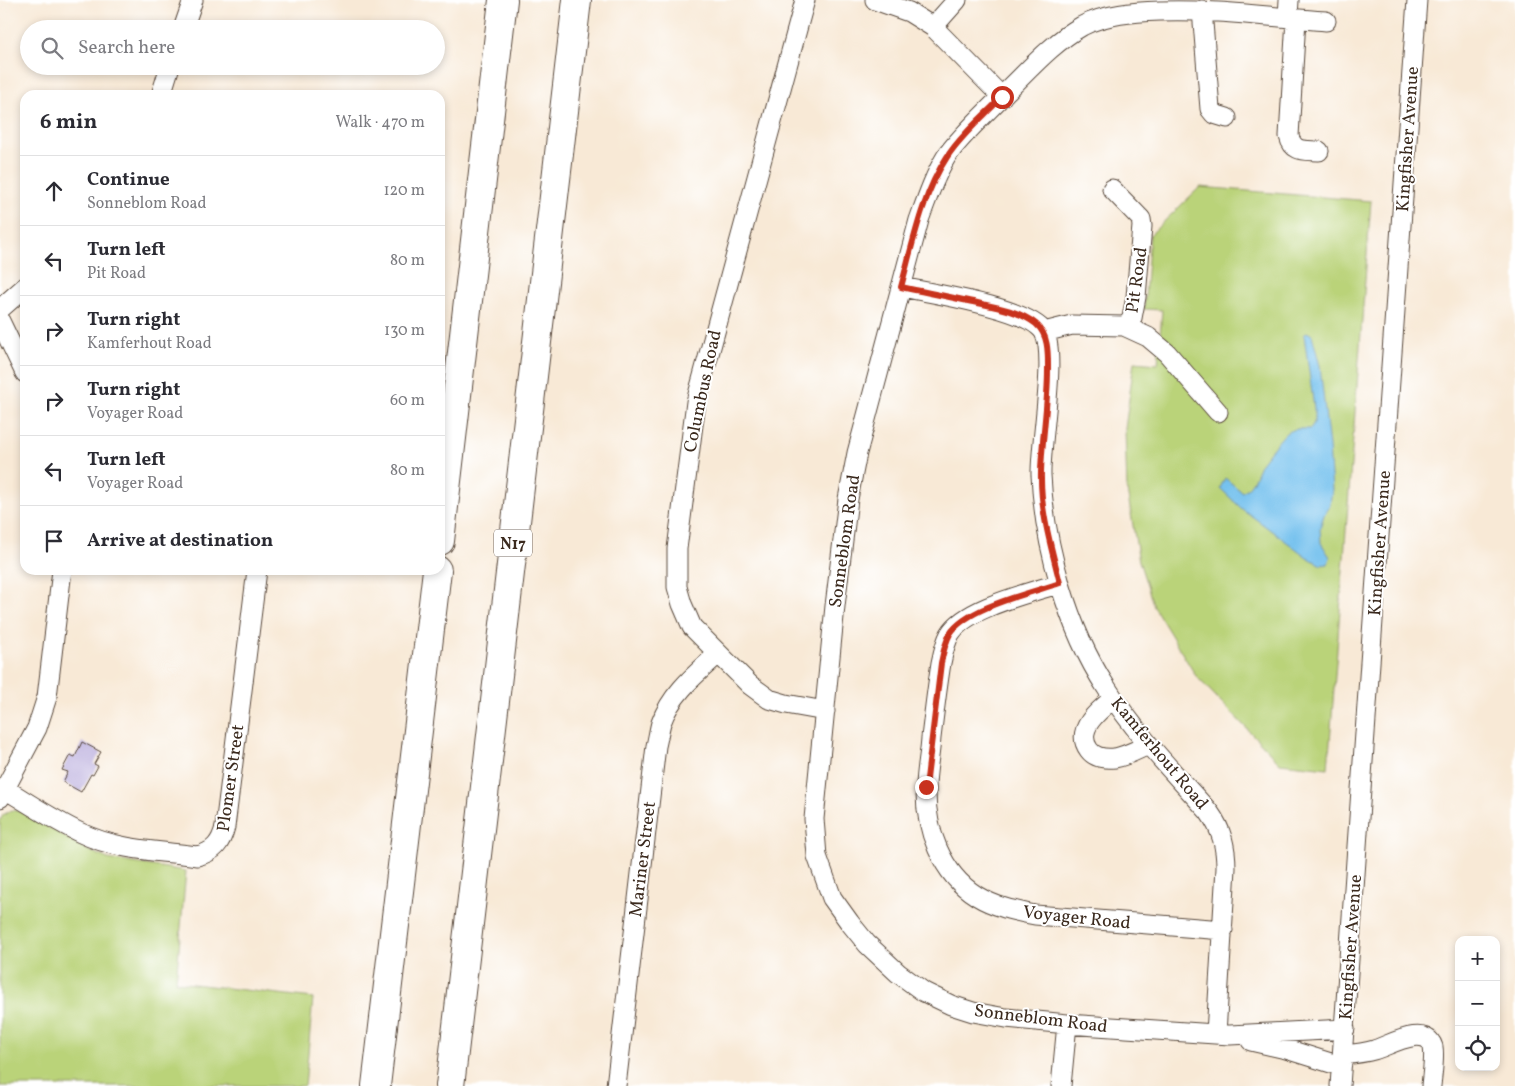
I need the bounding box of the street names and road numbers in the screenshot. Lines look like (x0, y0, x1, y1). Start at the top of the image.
street label: Kingfisher Avenue (1391, 65, 1426, 213)
street label: Pit Road (1120, 246, 1154, 315)
street label: Columbus Road (678, 328, 729, 455)
street label: Kingfisher Avenue (1363, 469, 1398, 617)
street label: Sonneblom Road (824, 473, 867, 609)
road number: N17 (494, 530, 532, 556)
street label: Kamferhout Road (1104, 692, 1214, 816)
street label: Plomer Street (212, 723, 251, 834)
street label: Mariner Street (624, 800, 663, 918)
street label: Kingfisher Avenue (1334, 873, 1369, 1021)
street label: Voyager Road (1022, 900, 1132, 937)
street label: Sonneblom Road (973, 999, 1109, 1040)

